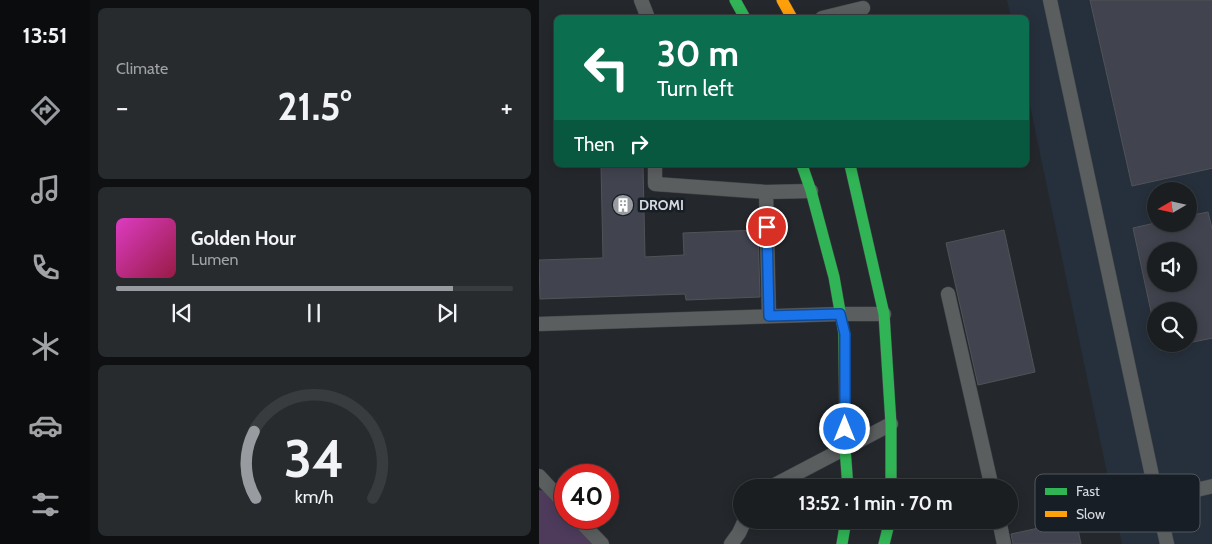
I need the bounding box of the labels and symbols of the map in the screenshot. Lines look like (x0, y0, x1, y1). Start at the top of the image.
north arrow (1147, 182, 1197, 232)
building icon: DROMI (611, 193, 635, 217)
place label: DROMI (639, 196, 684, 214)
pin (746, 206, 788, 248)
position arrow (818, 402, 870, 454)
speed limit sign: 40 (554, 464, 619, 529)
legend (1035, 474, 1200, 532)
text: Fast (1076, 482, 1100, 500)
text: Slow (1076, 505, 1105, 523)

